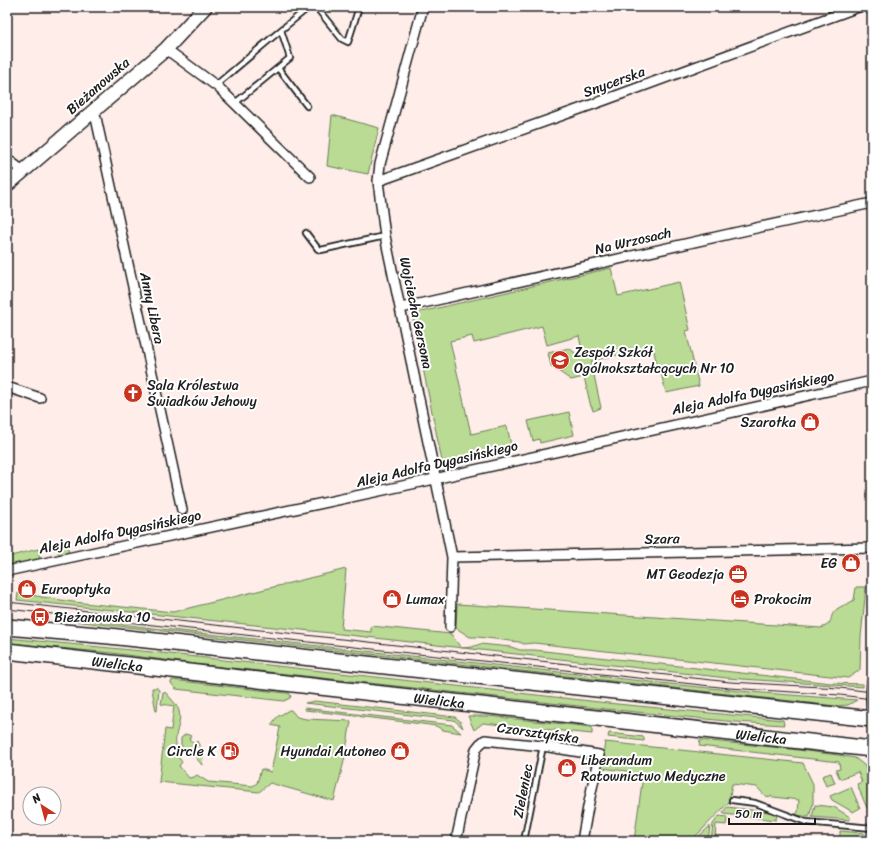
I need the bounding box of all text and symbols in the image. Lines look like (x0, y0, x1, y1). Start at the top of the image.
street label: Bieżanowska (60, 50, 136, 121)
street label: Snycerska (579, 59, 649, 105)
street label: Na Wrzosach (592, 220, 674, 262)
street label: Wojciecha Gersona (392, 255, 440, 371)
street label: Anny Libera (132, 269, 172, 346)
place label: Zespół Szkół Ogólnokształcących Nr 10 (574, 340, 735, 381)
school or university icon: Zespół Szkół Ogólnokształcących Nr 10 (549, 349, 571, 371)
street label: Aleja Adolfa Dygasińskiego (669, 364, 837, 423)
place label: Sala Królestwa Świadków Jehowy (147, 373, 257, 414)
church icon: Sala Królestwa Świadków Jehowy (122, 382, 144, 404)
place label: Szarotka (741, 410, 796, 435)
shop icon: Szarotka (799, 411, 821, 433)
street label: Aleja Adolfa Dygasińskiego (353, 433, 520, 495)
street label: Aleja Adolfa Dygasińskiego (36, 503, 204, 562)
street label: Szara (644, 526, 681, 552)
place label: EG (821, 551, 837, 576)
shop icon: EG (840, 552, 862, 574)
place label: MT Geodezja (647, 562, 724, 587)
office icon: MT Geodezja (727, 563, 749, 585)
place label: Eurooptyka (41, 577, 111, 602)
shop icon: Eurooptyka (16, 578, 38, 600)
place label: Lumax (406, 587, 446, 612)
place label: Prokocim (754, 587, 812, 612)
shop icon: Lumax (381, 588, 403, 610)
hotel icon: Prokocim (729, 588, 751, 610)
place label: Bieżanowska 10 (54, 605, 151, 630)
bus stop icon: Bieżanowska 10 (29, 606, 51, 628)
street label: Wielicka (90, 648, 144, 679)
street label: Wielicka (412, 685, 466, 716)
street label: Czorsztyńska (495, 715, 581, 751)
street label: Wielicka (734, 721, 788, 752)
place label: Circle K (167, 739, 217, 764)
place label: Hyundai Autoneo (281, 739, 386, 764)
fuel station icon: Circle K (219, 740, 241, 762)
shop icon: Hyundai Autoneo (389, 740, 411, 762)
place label: Liberandum Ratownictwo Medyczne (581, 748, 726, 789)
shop icon: Liberandum Ratownictwo Medyczne (556, 757, 578, 779)
street label: Zieleniec (505, 762, 541, 820)
north arrow (22, 786, 62, 826)
text: N (27, 788, 45, 809)
scale bar (729, 800, 815, 826)
text: 50 m (735, 803, 762, 825)

